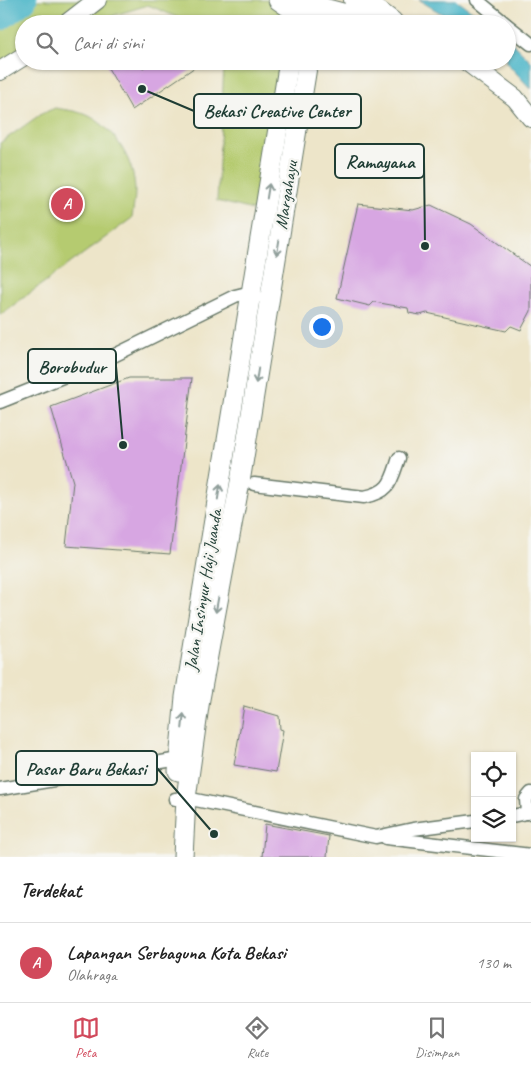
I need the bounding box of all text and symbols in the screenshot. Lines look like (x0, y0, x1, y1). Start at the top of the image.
search box (15, 15, 516, 70)
icon: search (33, 29, 61, 57)
text: Cari di sini (73, 31, 143, 55)
callout: Bekasi Creative Center (194, 94, 361, 128)
text: Bekasi Creative Center (203, 99, 353, 123)
callout: Ramayana (335, 144, 424, 178)
text: Ramayana (346, 150, 416, 174)
street label: Margahayu (270, 158, 302, 231)
one-way arrow (264, 183, 274, 199)
pin: A (51, 185, 83, 223)
one-way arrow (272, 239, 282, 255)
your location (309, 314, 335, 340)
callout: Borobudur (28, 349, 116, 383)
text: Borobudur (38, 355, 108, 379)
one-way arrow (252, 368, 262, 384)
one-way arrow (214, 484, 224, 500)
street label: Jalan Insinyur Haji Juanda (179, 506, 227, 673)
one-way arrow (212, 597, 222, 613)
one-way arrow (178, 713, 188, 729)
callout: Pasar Baru Bekasi (16, 751, 157, 785)
map controls (471, 752, 516, 842)
button: locate (471, 752, 516, 797)
text: Pasar Baru Bekasi (26, 757, 149, 781)
button: layers (471, 797, 516, 842)
text: Terdekat (20, 877, 81, 903)
text: Lapangan Serbaguna Kota Bekasi (67, 941, 286, 965)
text: A (32, 953, 40, 973)
text: 130 m (477, 953, 511, 973)
text: Olahraga (67, 965, 117, 985)
tab: Peta (72, 1014, 100, 1061)
tab: Rute (243, 1014, 271, 1061)
tab: Disimpan (415, 1014, 459, 1061)

